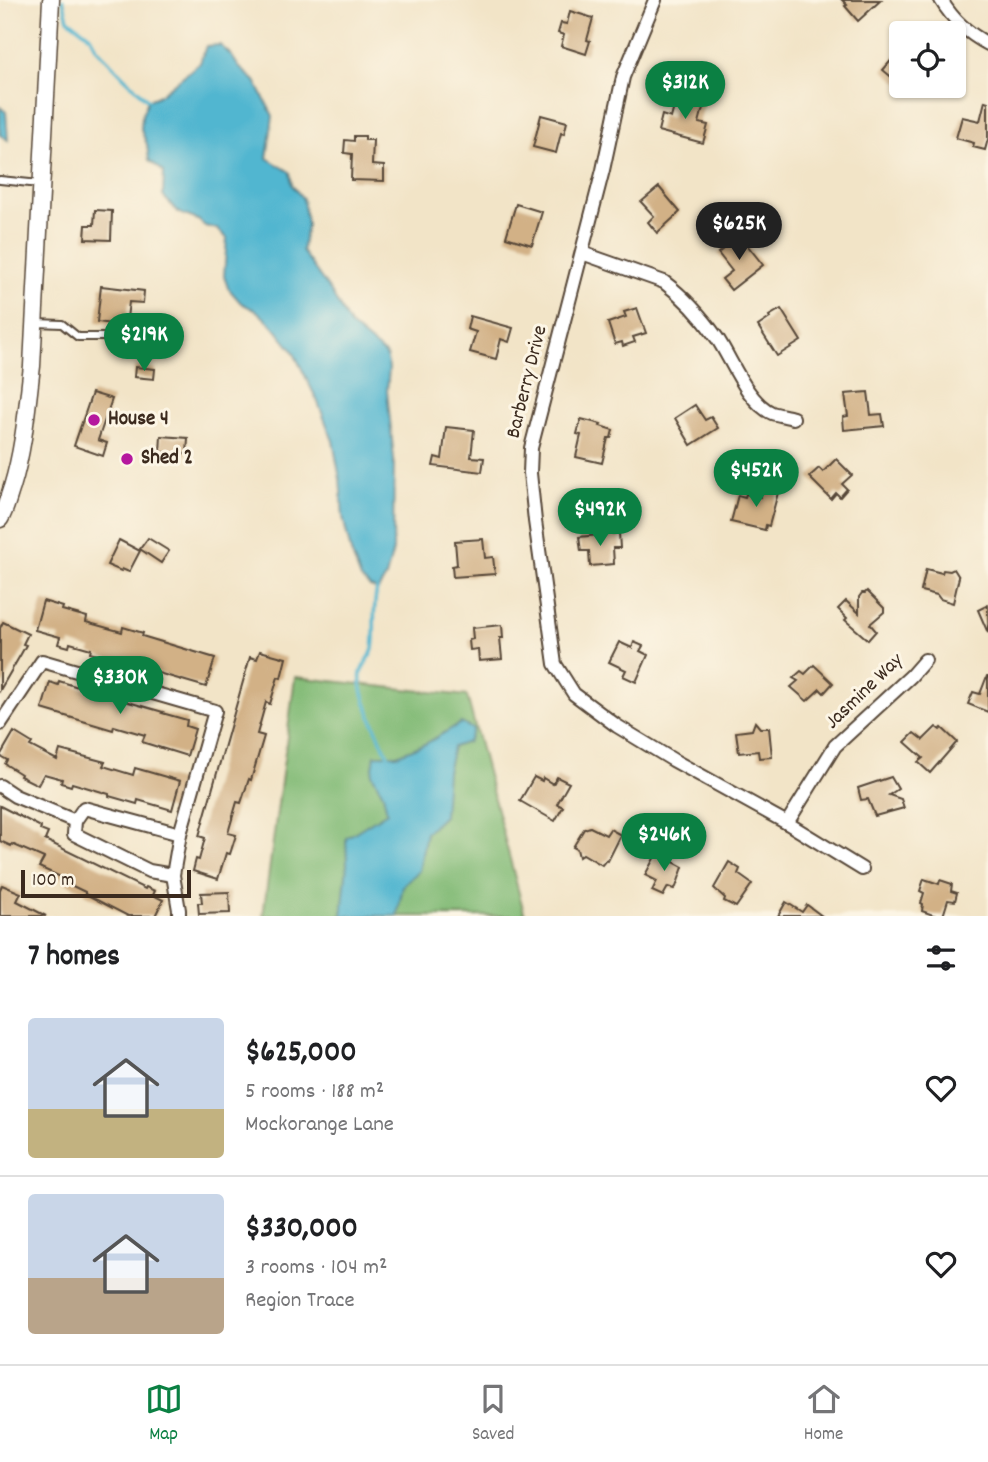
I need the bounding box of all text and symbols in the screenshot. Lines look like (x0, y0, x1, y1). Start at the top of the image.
map controls (889, 21, 966, 98)
button: locate (889, 21, 966, 98)
pin: $312K (636, 61, 734, 121)
text: $312K (661, 67, 709, 100)
pin: $625K (690, 202, 788, 262)
text: $625K (712, 208, 766, 241)
pin: $219K (95, 314, 193, 373)
text: $219K (120, 319, 168, 352)
street label: Barberry Drive (499, 322, 557, 442)
place label: House 4 (108, 405, 169, 435)
marker: House 4 (86, 412, 102, 428)
place label: Shed 2 (141, 444, 193, 474)
pin: $452K (707, 449, 805, 509)
marker: Shed 2 (119, 451, 135, 467)
text: $452K (730, 455, 782, 488)
pin: $492K (551, 489, 649, 548)
text: $492K (574, 494, 626, 527)
street label: Jasmine Way (819, 647, 911, 737)
pin: $330K (71, 656, 169, 716)
text: $330K (92, 662, 148, 695)
pin: $246K (615, 814, 713, 873)
text: $246K (637, 819, 691, 852)
scale bar (21, 867, 191, 899)
text: 100 m (32, 868, 74, 895)
text: 7 homes (28, 937, 120, 980)
icon: filters (922, 939, 960, 977)
text: $625,000 (245, 1033, 357, 1076)
icon: home (84, 1046, 168, 1130)
icon: heart (922, 1069, 960, 1107)
text: 5 rooms · 188 m² (245, 1076, 384, 1109)
text: Mockorange Lane (245, 1109, 394, 1142)
text: $330,000 (245, 1209, 358, 1252)
icon: home (84, 1222, 168, 1306)
icon: heart (922, 1245, 960, 1283)
text: 3 rooms · 104 m² (245, 1252, 387, 1285)
text: Region Trace (245, 1285, 355, 1318)
tab: Map (145, 1380, 183, 1449)
tab: Saved (472, 1380, 514, 1449)
tab: Home (804, 1380, 843, 1449)

